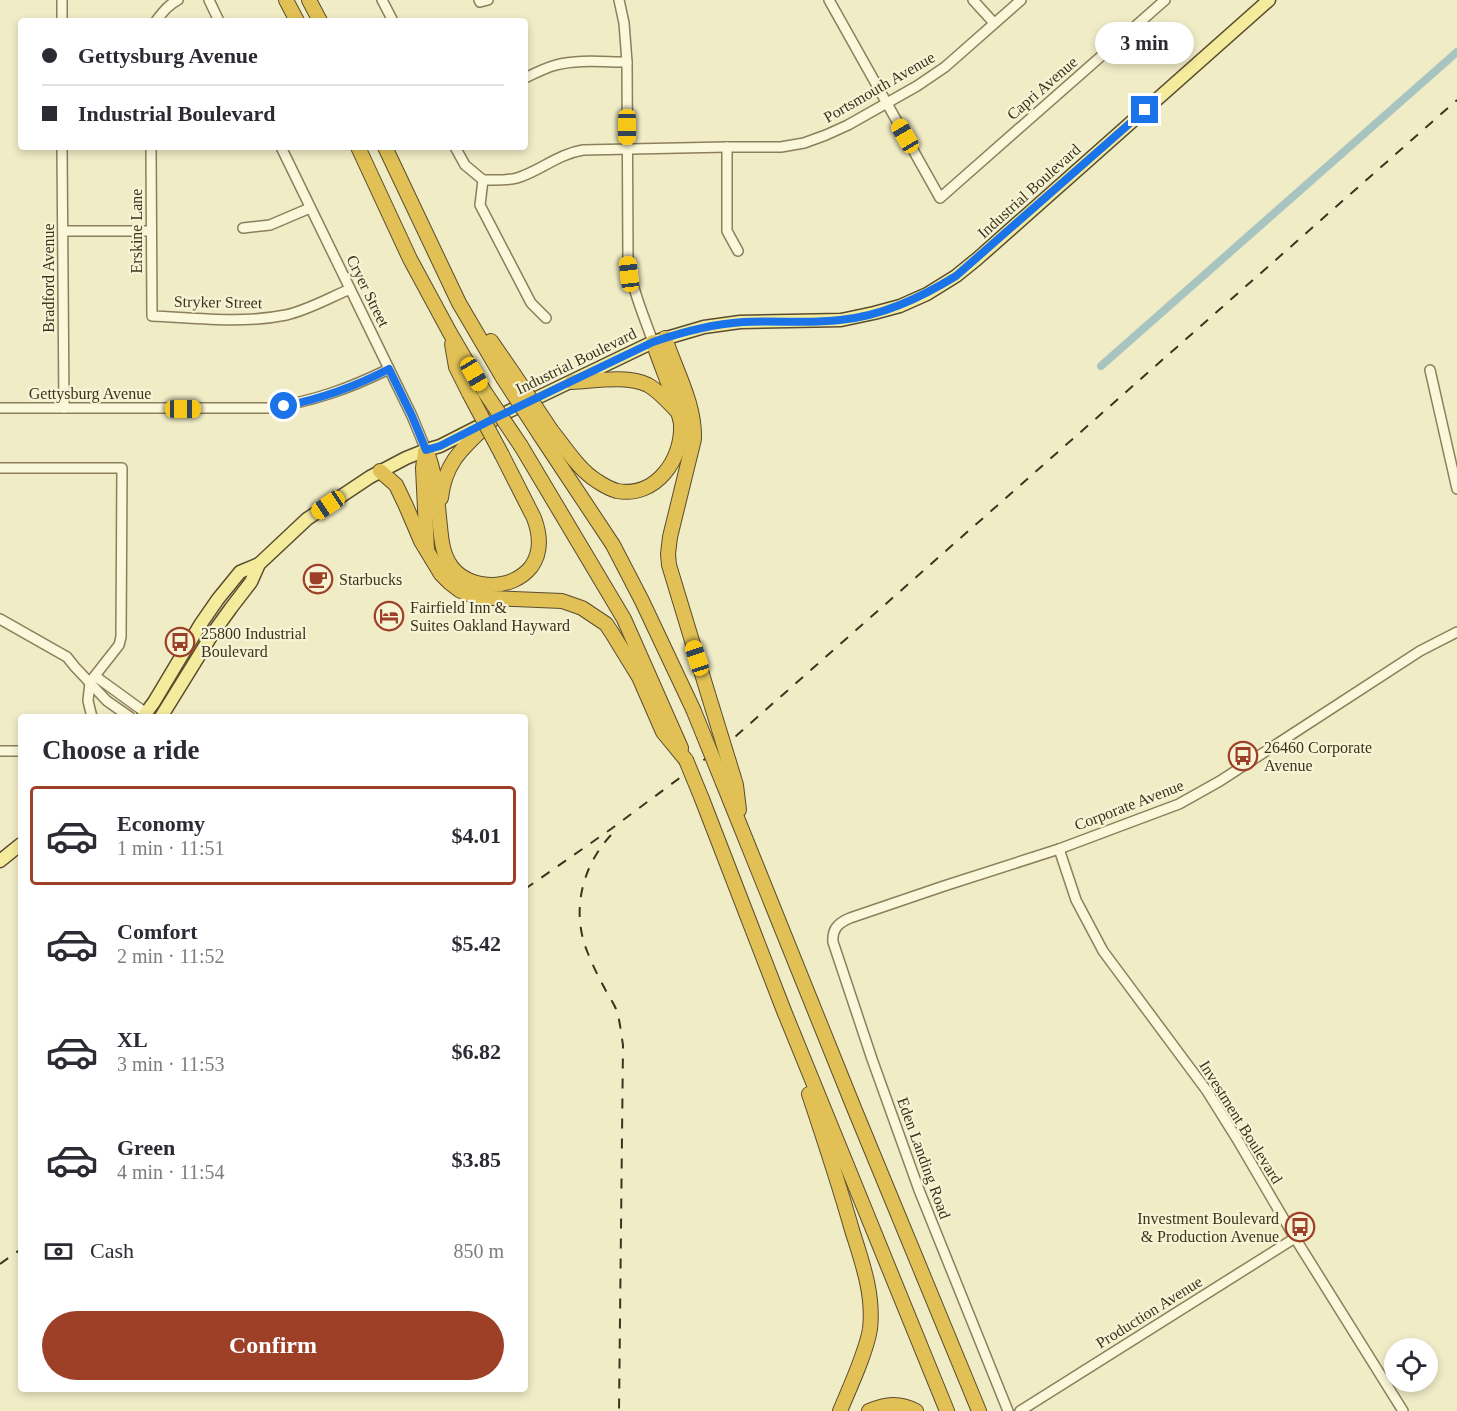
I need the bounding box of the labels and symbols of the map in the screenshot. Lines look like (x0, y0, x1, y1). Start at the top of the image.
callout: 3 min (1096, 23, 1194, 65)
street label: Portsmouth Avenue (820, 48, 938, 126)
street label: Capri Avenue (1004, 53, 1081, 124)
route end (1131, 96, 1158, 123)
car (618, 109, 636, 145)
car (888, 116, 922, 156)
street label: Industrial Boulevard (974, 141, 1084, 241)
street label: Erskine Lane (128, 189, 145, 273)
street label: Bradford Avenue (40, 223, 57, 333)
street label: Cryer Street (342, 252, 393, 331)
car (618, 255, 640, 293)
street label: Stryker Street (174, 293, 263, 312)
street label: Industrial Boulevard (513, 324, 639, 398)
car (457, 354, 491, 394)
street label: Gettysburg Avenue (29, 385, 151, 403)
route start (270, 392, 297, 419)
car (165, 400, 201, 418)
car (308, 487, 348, 523)
cafe icon: Starbucks (302, 563, 334, 595)
place label: Starbucks (339, 571, 402, 588)
place label: Fairfield Inn & Suites Oakland Hayward (410, 599, 570, 635)
hotel icon: Fairfield Inn & Suites Oakland Hayward (373, 600, 405, 632)
place label: 25800 Industrial Boulevard (201, 625, 307, 660)
bus stop icon: 25800 Industrial Boulevard (164, 626, 196, 658)
car (683, 638, 711, 678)
place label: 26460 Corporate Avenue (1264, 739, 1372, 774)
bus stop icon: 26460 Corporate Avenue (1227, 740, 1259, 772)
street label: Corporate Avenue (1072, 776, 1186, 835)
street label: Investment Boulevard (1196, 1057, 1286, 1187)
street label: Eden Landing Road (893, 1095, 954, 1221)
place label: Investment Boulevard & Production Avenue (1137, 1210, 1279, 1245)
bus stop icon: Investment Boulevard & Production Avenue (1284, 1211, 1316, 1243)
street label: Production Avenue (1093, 1272, 1205, 1352)

